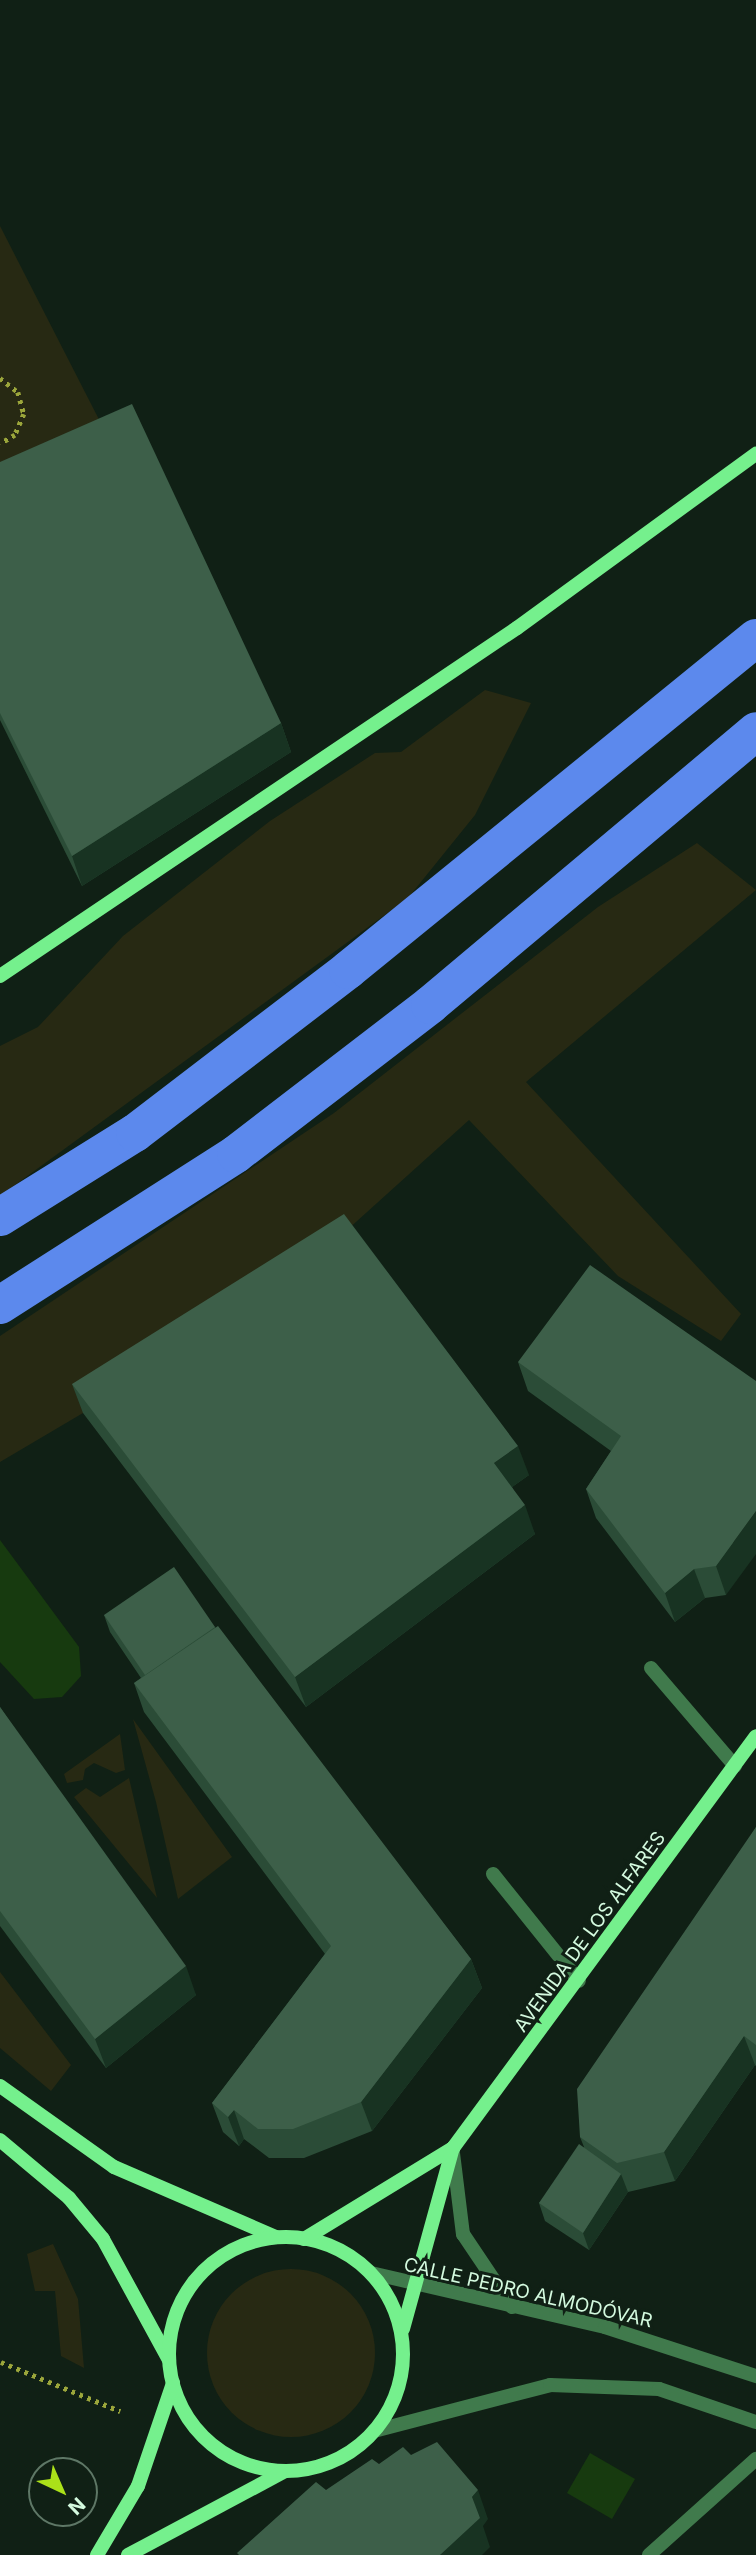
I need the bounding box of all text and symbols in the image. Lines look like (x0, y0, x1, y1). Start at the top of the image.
street label: AVENIDA DE LOS ALFARES (510, 1827, 670, 2037)
street label: CALLE PEDRO ALMODÓVAR (401, 2253, 655, 2333)
north arrow (28, 2457, 98, 2527)
text: N (63, 2493, 90, 2519)

